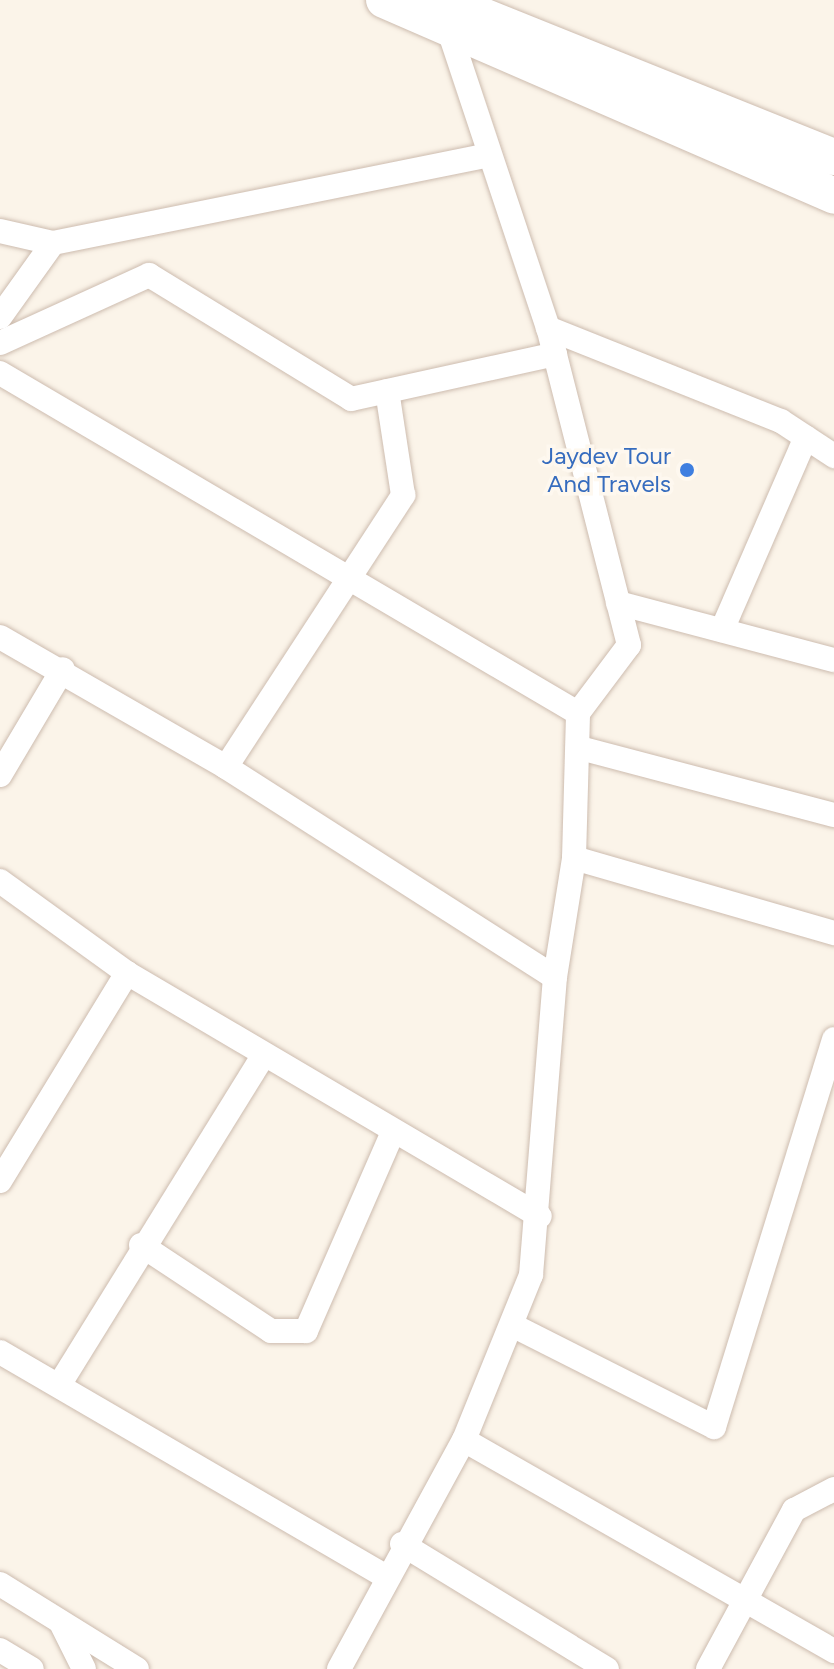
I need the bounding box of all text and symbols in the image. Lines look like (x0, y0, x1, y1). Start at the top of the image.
place label: Jaydev Tour And Travels (542, 442, 671, 498)
marker: Jaydev Tour And Travels (678, 461, 696, 479)

